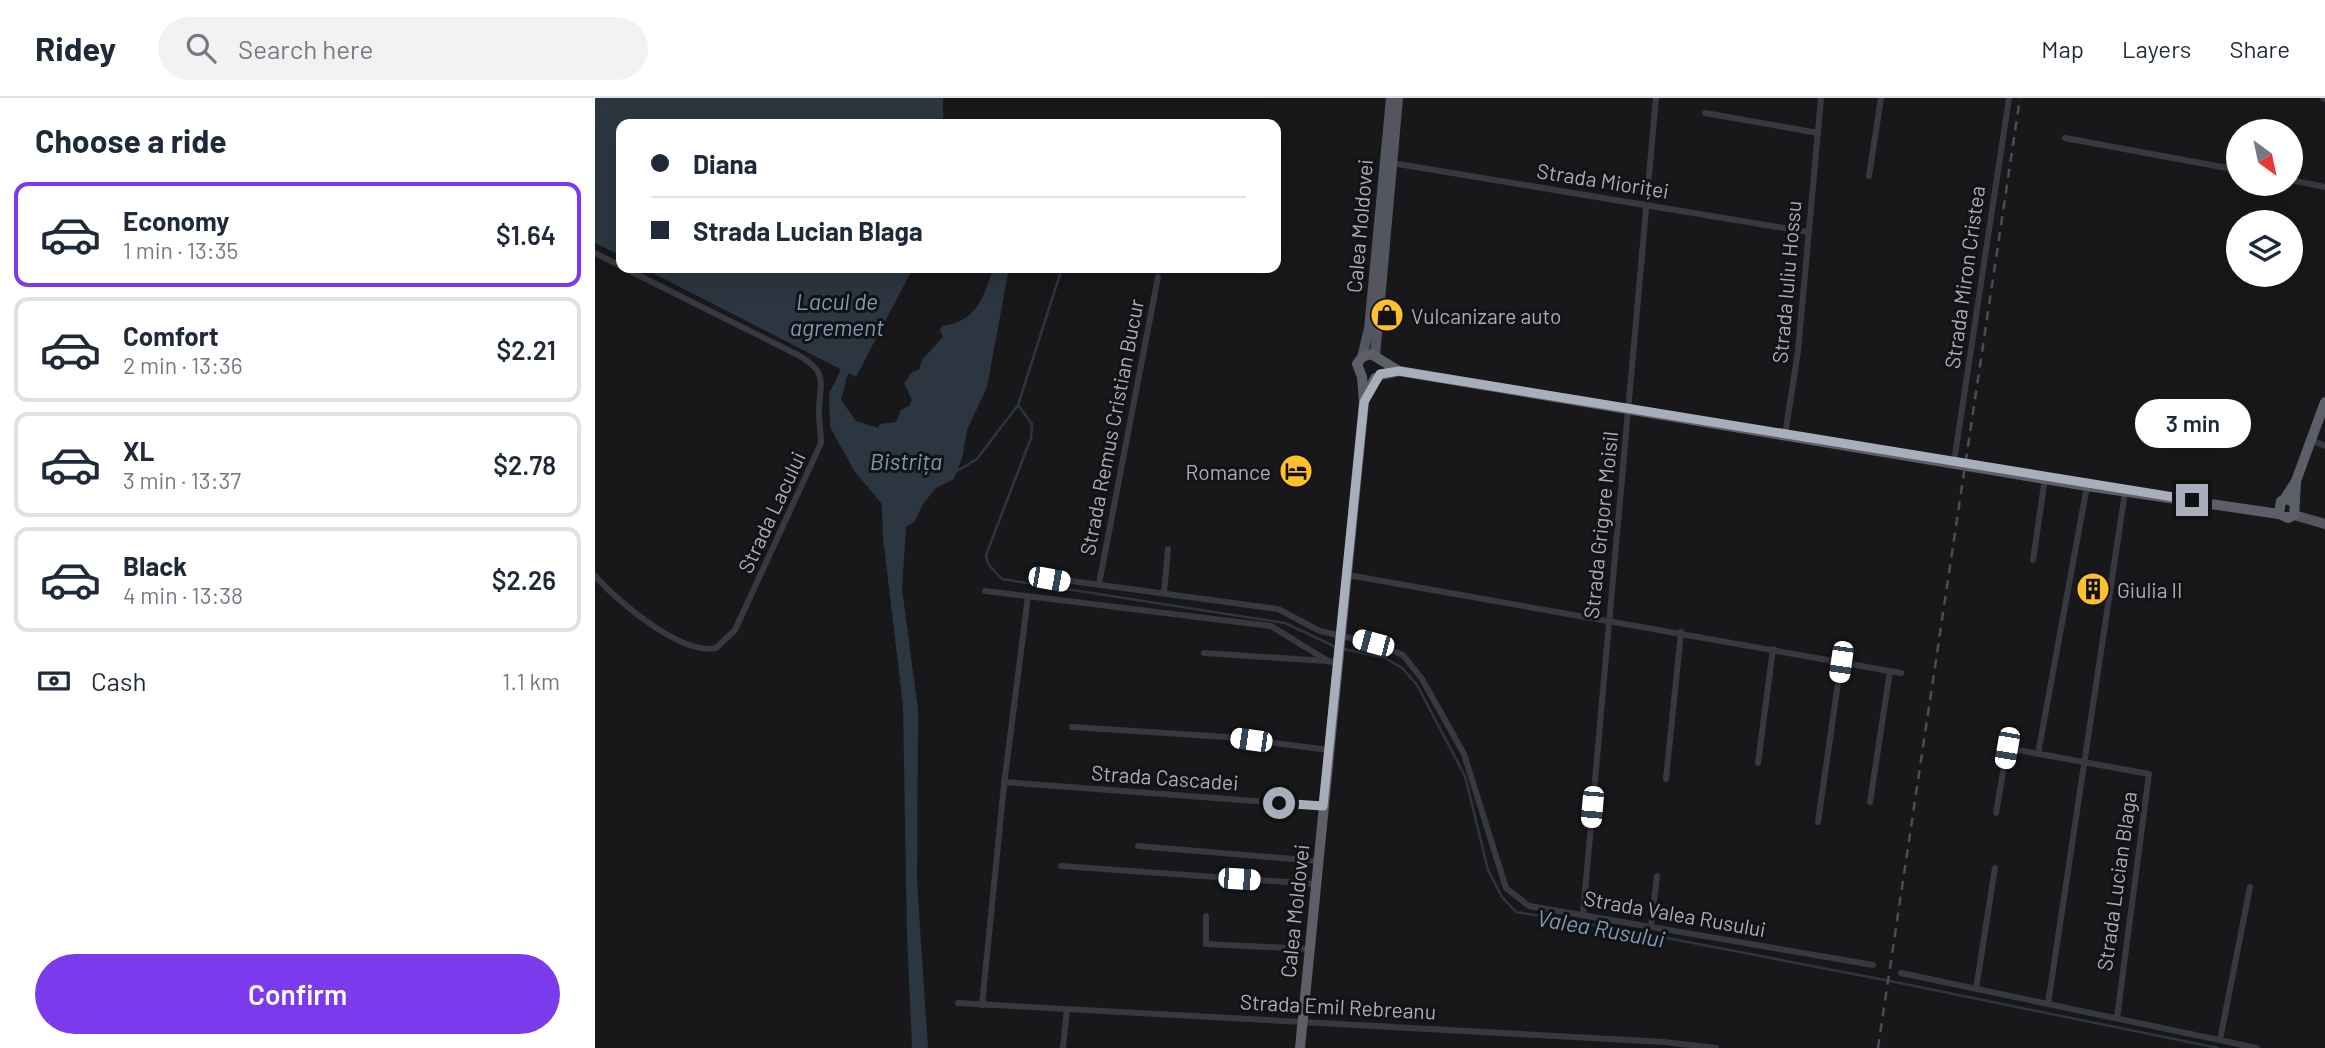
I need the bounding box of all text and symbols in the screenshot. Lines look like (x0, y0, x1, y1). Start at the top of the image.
search box (158, 17, 648, 80)
text: Ridey (35, 28, 116, 68)
icon: search (182, 29, 220, 67)
text: Search here (238, 33, 373, 64)
text: Map (2041, 34, 2084, 63)
text: Layers (2122, 34, 2191, 63)
text: Share (2229, 34, 2290, 63)
north arrow (2226, 119, 2303, 196)
map controls (2226, 119, 2303, 287)
text: Choose a ride (35, 121, 227, 159)
text: Diana (693, 148, 757, 179)
street label: Strada Mioriței (1535, 157, 1671, 203)
street label: Calea Moldovei (1341, 158, 1377, 294)
street label: Strada Miron Cristea (1939, 184, 1989, 370)
street label: Strada Iuliu Hossu (1766, 200, 1806, 364)
icon: car (39, 203, 102, 266)
text: Economy (123, 205, 229, 236)
button: layers (2226, 210, 2303, 287)
text: Strada Lucian Blaga (693, 215, 923, 246)
text: $1.64 (496, 219, 556, 250)
text: 1 min · 13:35 (123, 236, 238, 264)
water label: Lacul de agrement (790, 287, 884, 341)
street label: Strada Remus Cristian Bucur (1074, 296, 1148, 557)
shop icon: Vulcanizare auto (1368, 296, 1406, 334)
place label: Vulcanizare auto (1411, 303, 1561, 328)
icon: car (39, 318, 102, 381)
text: Comfort (123, 320, 219, 351)
text: $2.21 (497, 334, 556, 365)
text: 2 min · 13:36 (123, 351, 243, 379)
callout: 3 min (2134, 398, 2250, 448)
text: 3 min (2166, 409, 2220, 437)
street label: Strada Grigore Moisil (1578, 430, 1622, 620)
icon: car (39, 433, 102, 496)
text: XL (123, 435, 154, 466)
street label: Strada Lacului (732, 447, 810, 577)
water label: Bistrița (870, 447, 942, 475)
text: $2.78 (493, 449, 556, 480)
hotel icon: Romance (1277, 452, 1315, 490)
place label: Romance (1185, 459, 1271, 484)
text: 3 min · 13:37 (123, 466, 241, 494)
route end (2176, 484, 2208, 516)
icon: car (39, 548, 102, 611)
text: Black (123, 550, 187, 581)
text: $2.26 (492, 564, 556, 595)
car (1027, 565, 1072, 593)
building icon: Giulia II (2074, 570, 2112, 608)
place label: Giulia II (2117, 577, 2182, 602)
text: 4 min · 13:38 (123, 581, 243, 609)
car (1350, 627, 1397, 659)
car (1828, 640, 1855, 684)
icon: cash (35, 662, 73, 700)
text: Cash (91, 665, 146, 696)
text: 1.1 km (502, 667, 560, 695)
car (1994, 725, 2021, 771)
car (1229, 727, 1274, 753)
street label: Strada Cascadei (1090, 759, 1240, 795)
car (1580, 785, 1605, 829)
route start (1263, 787, 1295, 819)
street label: Strada Lucian Blaga (2091, 790, 2141, 972)
street label: Calea Moldovei (1275, 843, 1313, 979)
car (1218, 867, 1261, 891)
street label: Strada Valea Rusului (1582, 885, 1768, 941)
water label: Valea Rusului (1535, 903, 1667, 953)
button: Confirm (35, 954, 560, 1034)
street label: Strada Emil Rebreanu (1239, 988, 1437, 1024)

